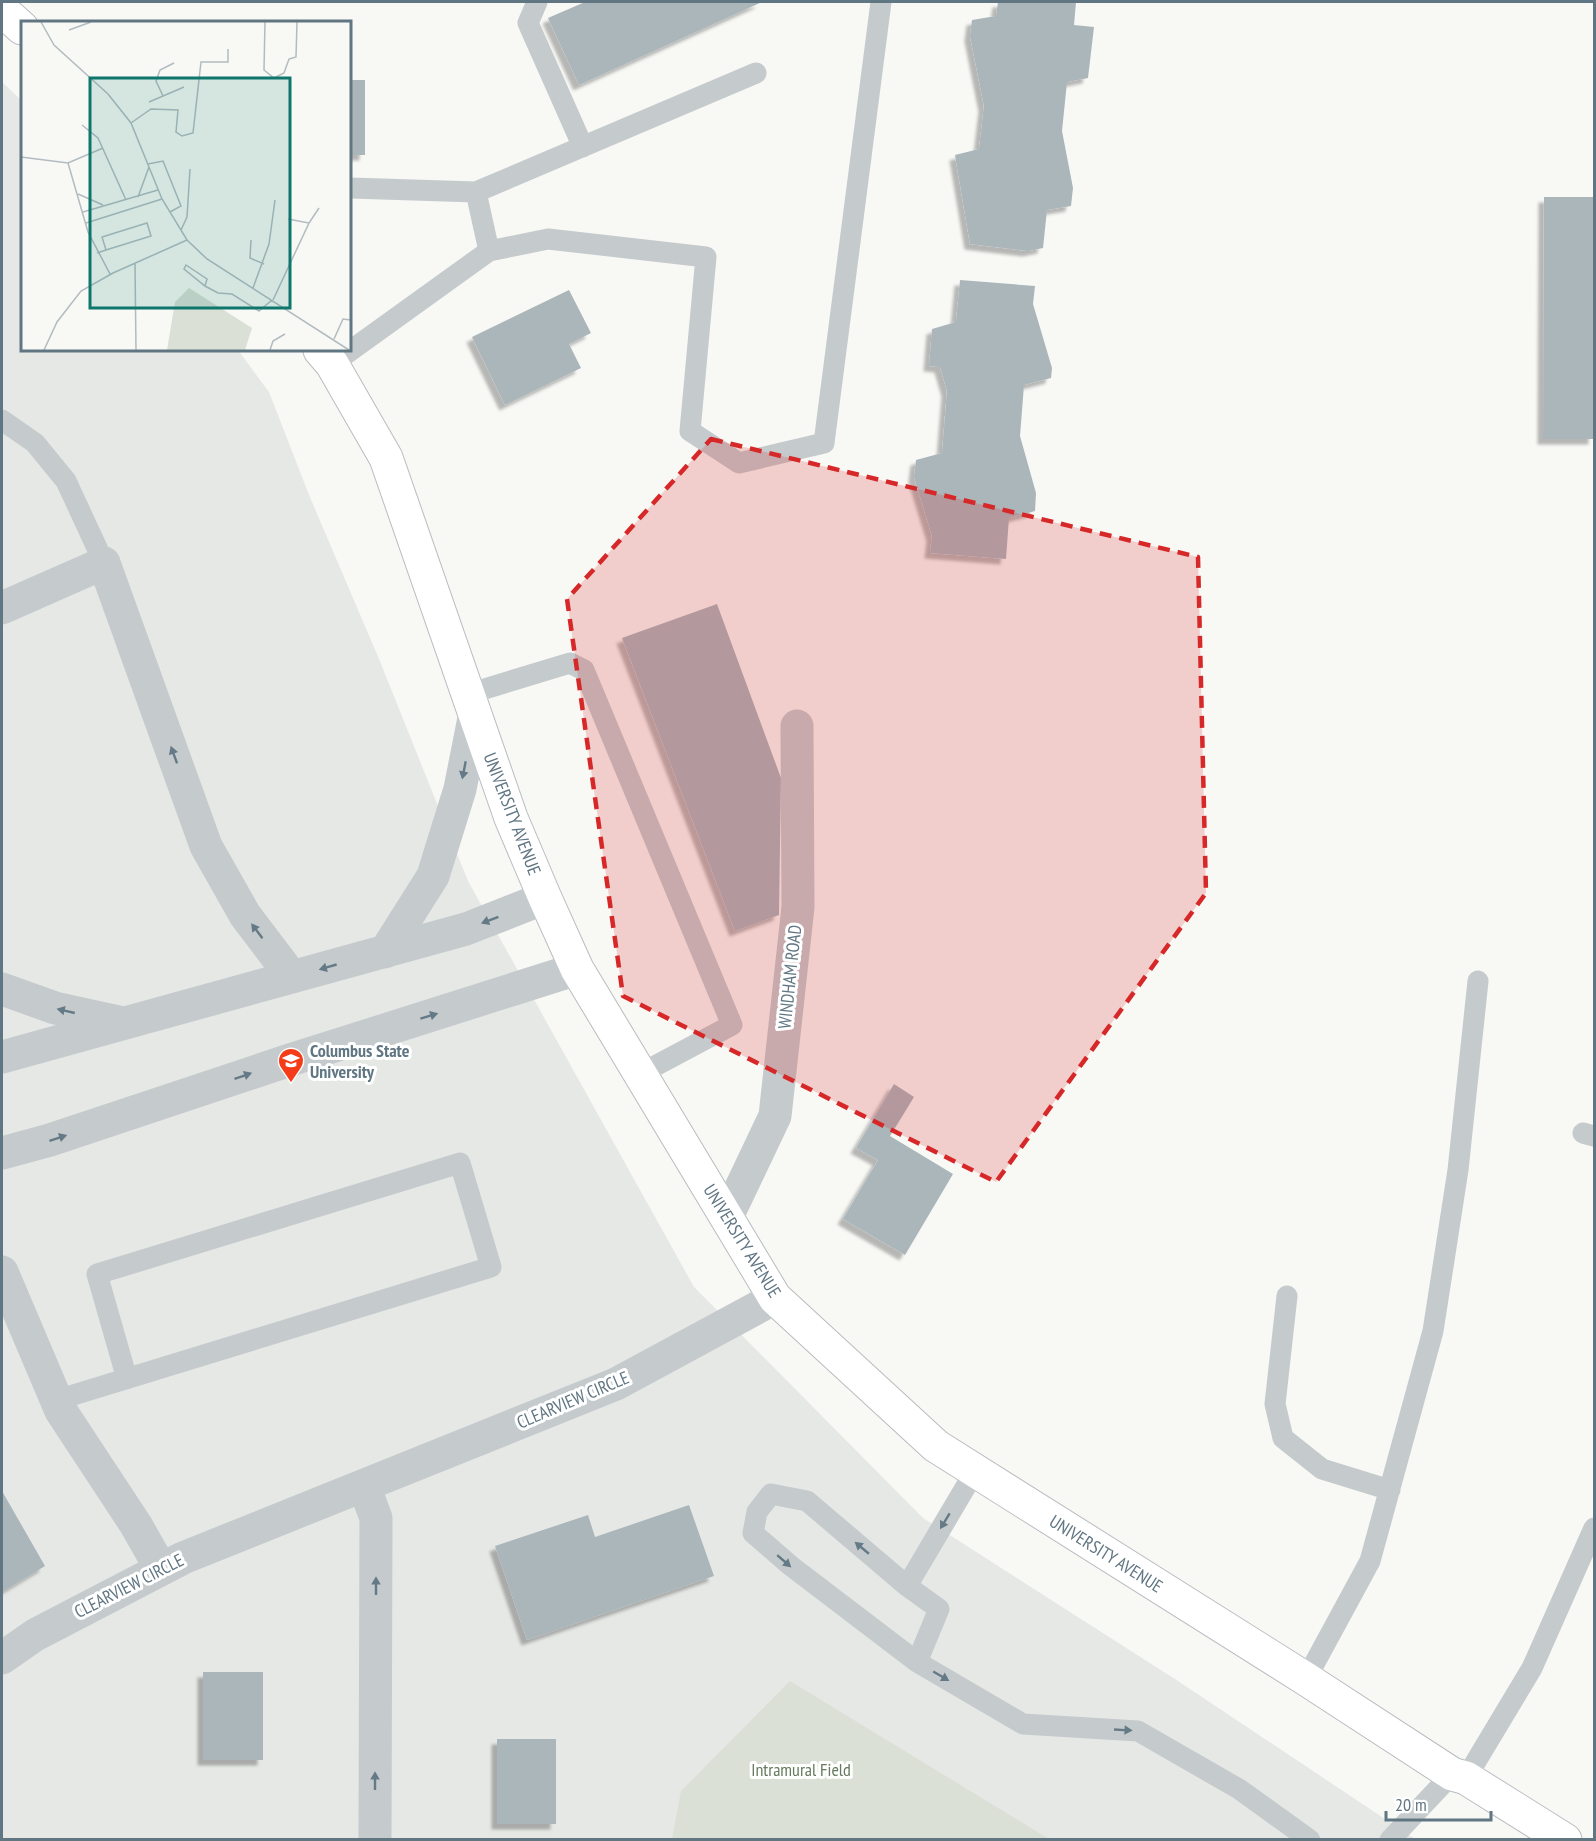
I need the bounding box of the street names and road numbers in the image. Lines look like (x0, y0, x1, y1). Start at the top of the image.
street label: UNIVERSITY AVENUE (479, 749, 546, 878)
street label: WINDHAM ROAD (773, 924, 806, 1030)
street label: UNIVERSITY AVENUE (698, 1180, 786, 1302)
street label: CLEARVIEW CIRCLE (513, 1366, 632, 1434)
street label: UNIVERSITY AVENUE (1045, 1510, 1167, 1598)
street label: CLEARVIEW CIRCLE (70, 1548, 187, 1623)

